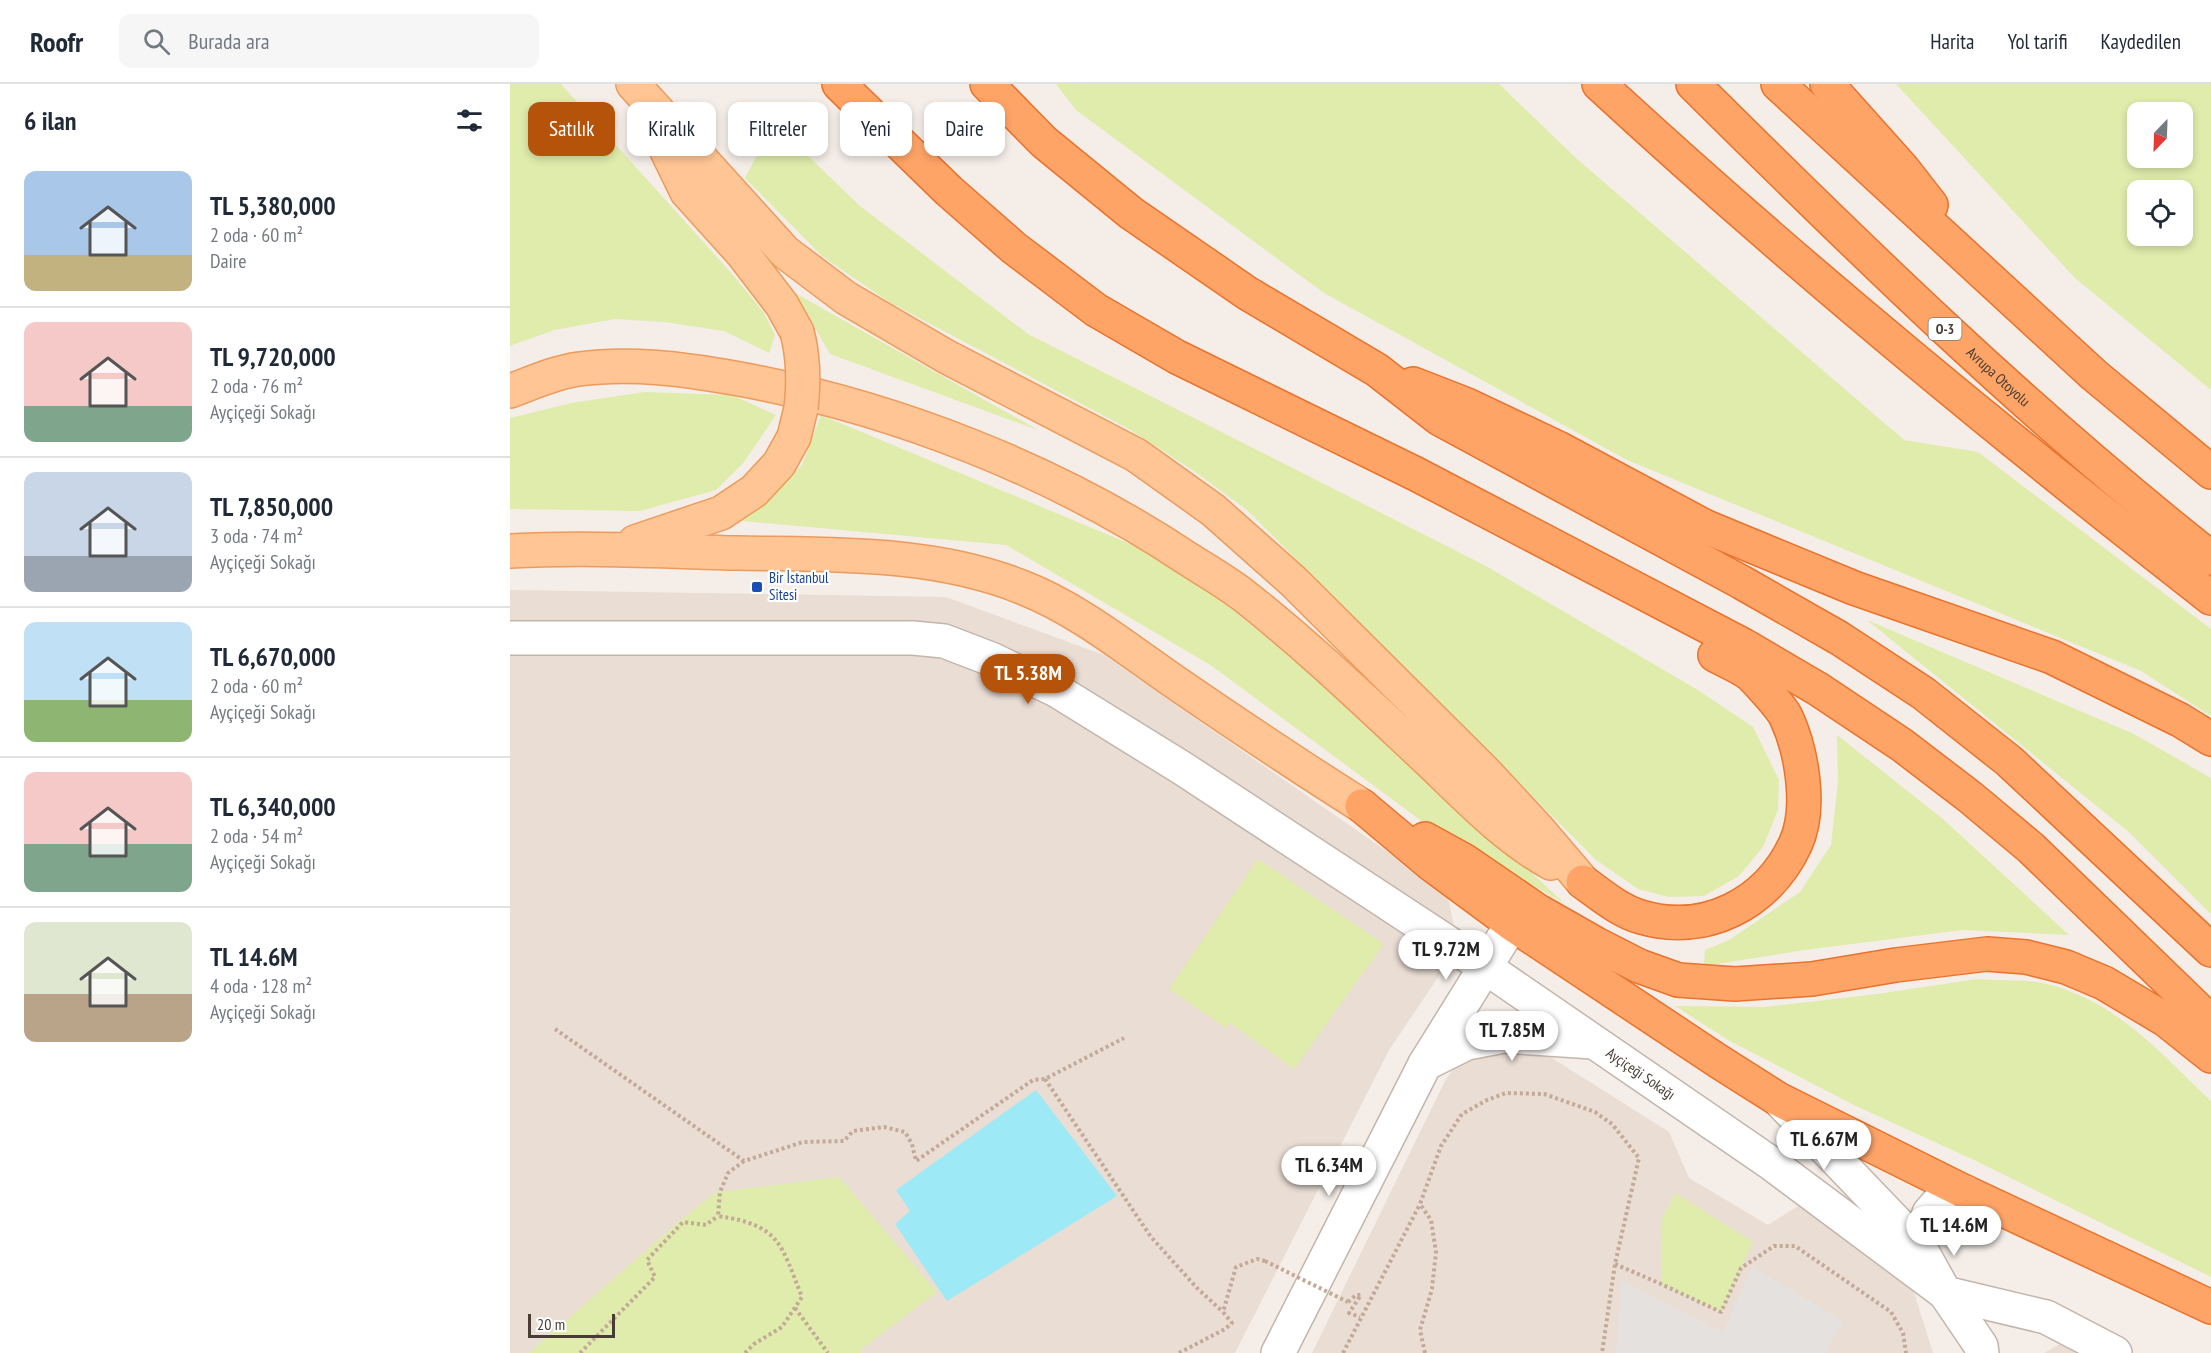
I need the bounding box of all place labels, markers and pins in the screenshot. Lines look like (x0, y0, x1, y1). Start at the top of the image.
place label: Bir İstanbul Sitesi (769, 568, 829, 604)
marker: Bir İstanbul Sitesi (750, 580, 764, 594)
pin: TL 5.38M (966, 654, 1090, 705)
pin: TL 9.72M (1384, 930, 1508, 981)
pin: TL 7.85M (1450, 1011, 1574, 1062)
pin: TL 6.67M (1762, 1120, 1886, 1171)
pin: TL 6.34M (1267, 1146, 1391, 1197)
pin: TL 14.6M (1892, 1206, 2016, 1257)

